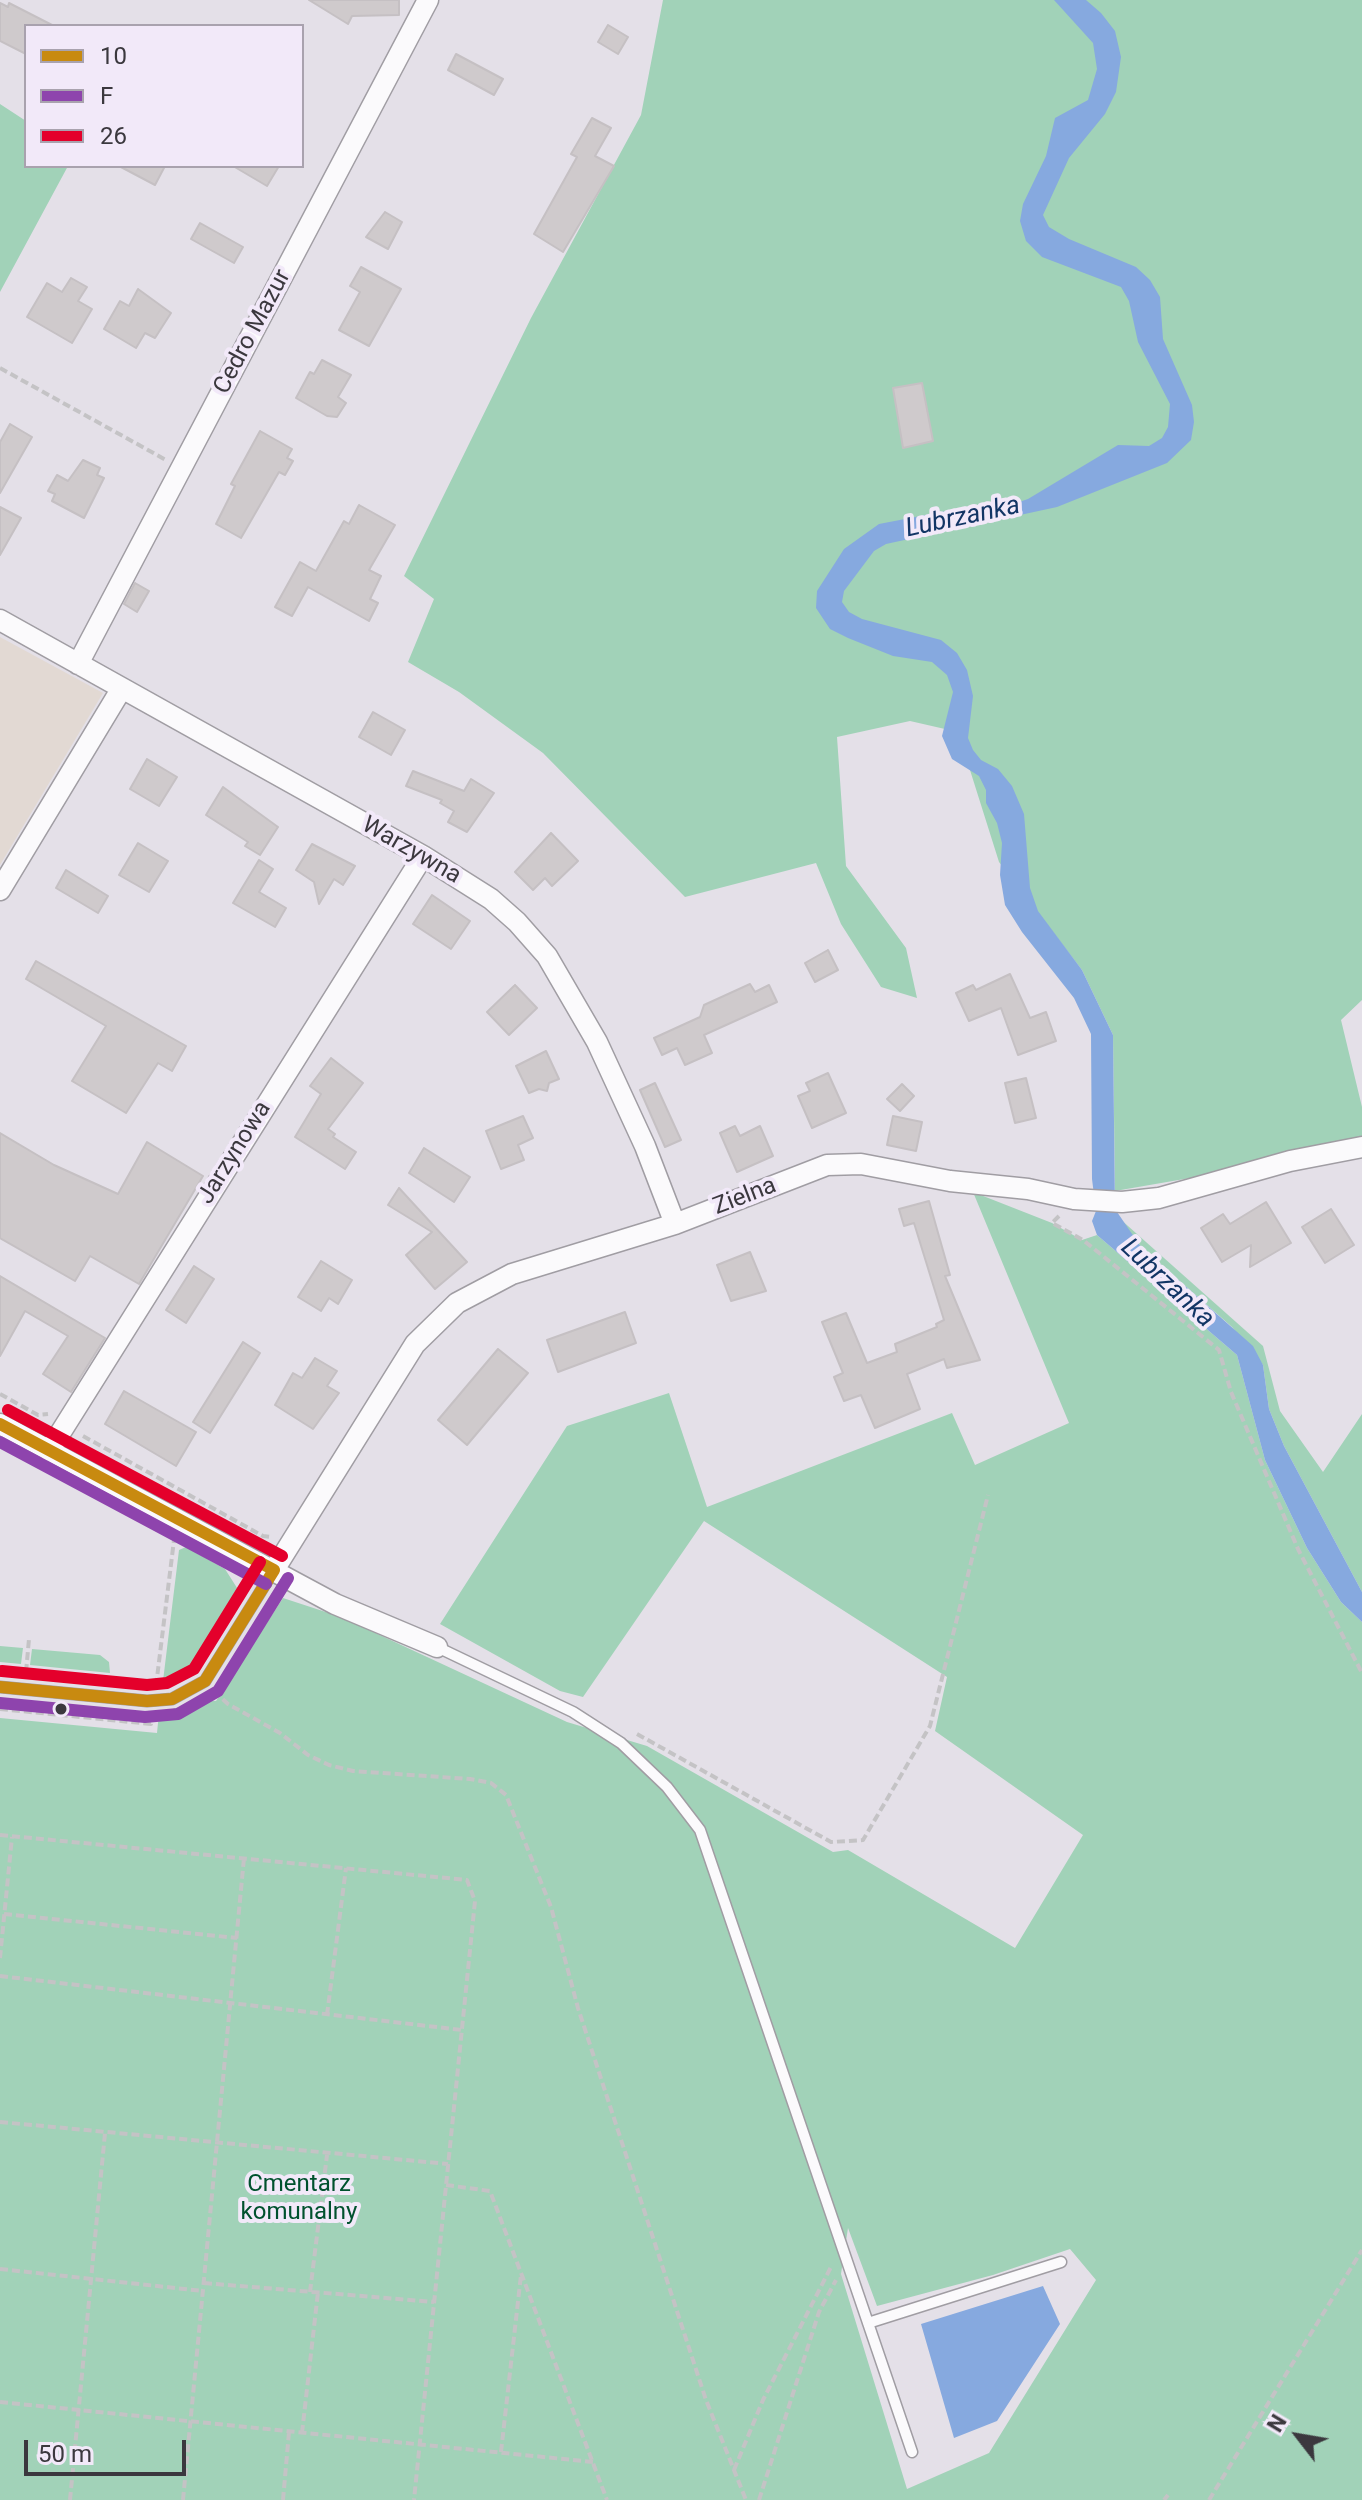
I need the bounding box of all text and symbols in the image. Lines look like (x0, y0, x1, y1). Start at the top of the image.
legend (24, 24, 304, 168)
text: 10 (100, 42, 127, 70)
text: F (100, 82, 113, 110)
text: 26 (100, 122, 127, 150)
street label: Cedro Mazur (208, 265, 298, 399)
water label: Lubrzanka (903, 491, 1023, 545)
street label: Warzywna (356, 811, 466, 891)
street label: Jarzynowa (192, 1096, 278, 1210)
street label: Zielna (709, 1172, 781, 1222)
water label: Lubrzanka (1114, 1233, 1220, 1335)
unlabelled marker (53, 1701, 69, 1717)
park label: Cmentarz komunalny (241, 2171, 357, 2227)
north arrow (1258, 2396, 1338, 2476)
text: N (1262, 2410, 1292, 2436)
scale bar (28, 2424, 190, 2474)
text: 50 m (38, 2440, 92, 2468)

